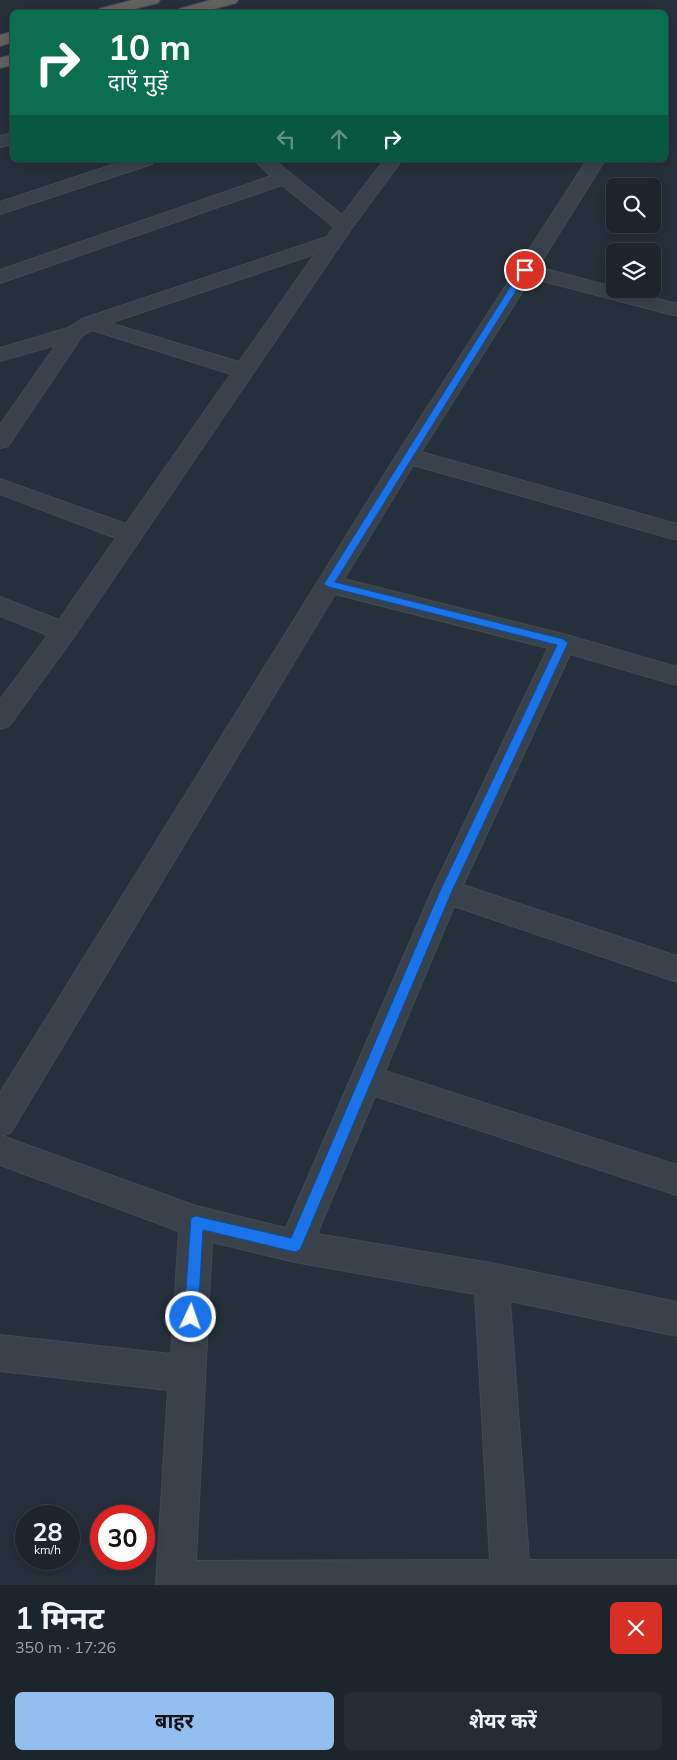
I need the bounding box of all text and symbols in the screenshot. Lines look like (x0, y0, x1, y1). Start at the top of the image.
text: 10 m (108, 25, 191, 69)
icon: right (25, 30, 90, 95)
text: दाएँ मुड़ें (108, 68, 168, 96)
icon: left (272, 125, 300, 153)
icon: ahead (325, 125, 353, 153)
icon: right (378, 125, 406, 153)
map controls (606, 178, 661, 298)
button: search (606, 178, 661, 233)
button: layers (606, 243, 661, 298)
pin (504, 249, 546, 291)
icon: arrive (511, 256, 539, 284)
position arrow (164, 1290, 216, 1342)
speed limit sign: 30 (90, 1505, 155, 1570)
text: 28 (32, 1516, 63, 1547)
text: km/h (34, 1542, 61, 1557)
text: 1 मिनट (15, 1599, 104, 1637)
button: close (610, 1602, 662, 1654)
text: 350 m · 17:26 (15, 1637, 116, 1657)
button: बाहर (15, 1692, 334, 1750)
button: शेयर करें (344, 1692, 662, 1750)

